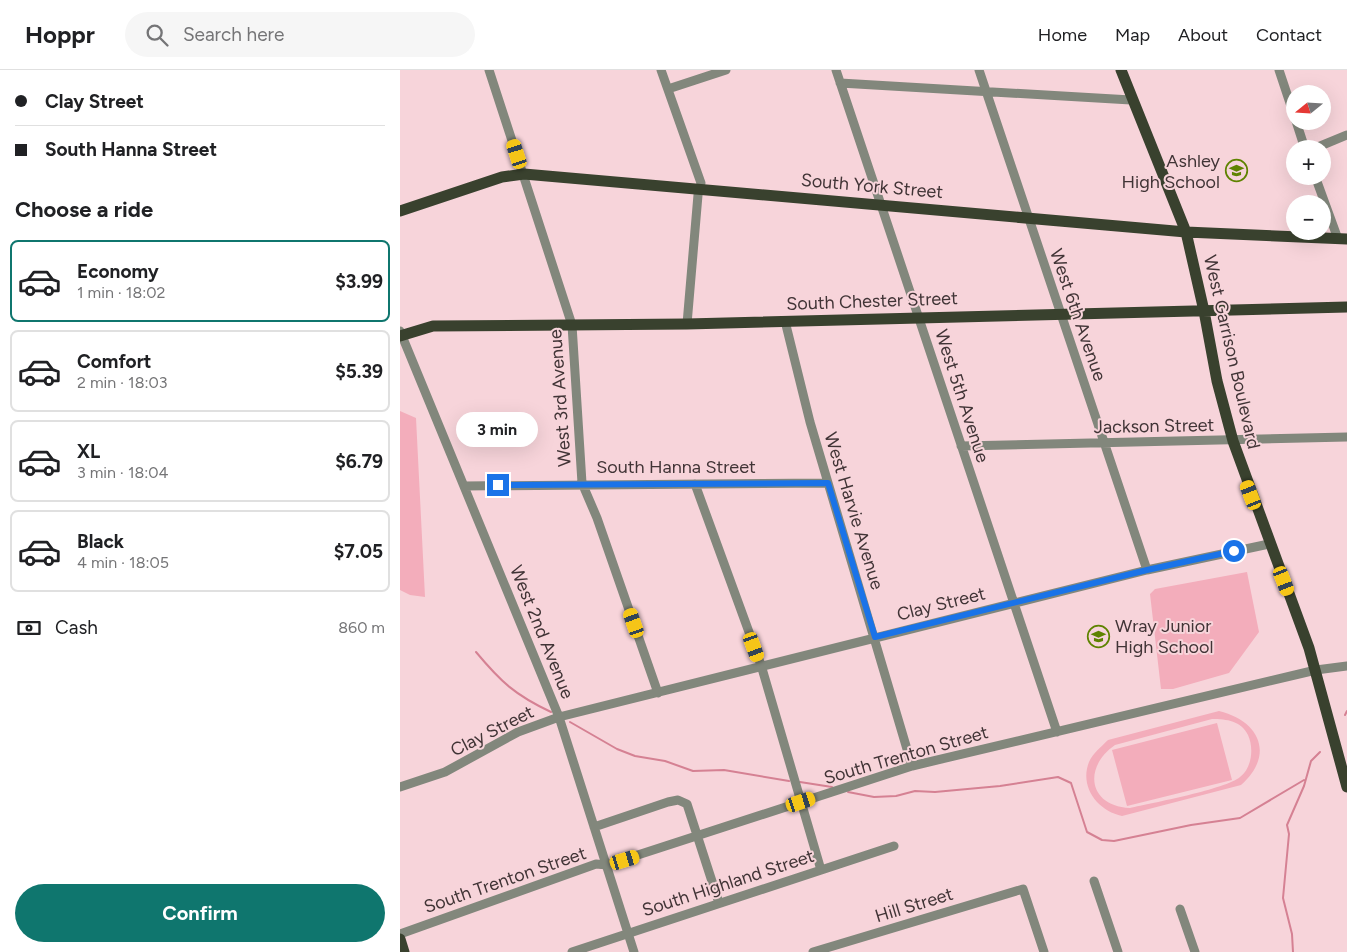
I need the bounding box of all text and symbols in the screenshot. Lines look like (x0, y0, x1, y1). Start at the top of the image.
search box (125, 12, 475, 57)
text: Hoppr (25, 20, 95, 49)
icon: search (143, 21, 171, 49)
text: Search here (183, 23, 284, 46)
text: Home (1038, 24, 1087, 46)
text: Map (1115, 24, 1150, 46)
text: About (1178, 24, 1228, 46)
text: Contact (1256, 24, 1322, 46)
north arrow (1286, 85, 1331, 130)
map controls (1286, 85, 1331, 240)
text: Clay Street (45, 90, 144, 113)
car (505, 137, 528, 171)
text: South Hanna Street (45, 138, 217, 161)
button: + (1286, 140, 1331, 185)
place label: Ashley High School (1122, 150, 1221, 193)
school or university icon: Ashley High School (1224, 159, 1248, 183)
street label: South York Street (800, 169, 944, 203)
button: − (1286, 195, 1331, 240)
text: Choose a ride (15, 196, 153, 223)
street label: West 6th Avenue (1045, 246, 1111, 384)
street label: West Garrison Boulevard (1199, 253, 1265, 451)
icon: car (17, 259, 62, 304)
text: Economy (77, 260, 159, 283)
text: $3.99 (335, 270, 383, 293)
text: 1 min · 18:02 (77, 283, 165, 302)
street label: South Chester Street (786, 287, 958, 315)
street label: West 5th Avenue (930, 327, 994, 465)
street label: West 3rd Avenue (544, 328, 576, 467)
icon: car (17, 349, 62, 394)
text: Comfort (77, 350, 152, 373)
text: $5.39 (335, 360, 383, 383)
text: 2 min · 18:03 (77, 373, 168, 392)
callout: 3 min (457, 412, 539, 448)
street label: Jackson Street (1093, 414, 1215, 438)
text: 3 min (477, 420, 517, 439)
street label: West Harvie Avenue (820, 430, 888, 593)
icon: car (17, 439, 62, 484)
text: XL (77, 440, 100, 463)
text: $6.79 (335, 450, 383, 473)
street label: South Hanna Street (596, 456, 756, 478)
text: 3 min · 18:04 (77, 463, 169, 482)
route end (487, 474, 509, 496)
car (1238, 478, 1263, 512)
icon: car (17, 529, 62, 574)
text: Black (77, 530, 124, 553)
text: $7.05 (334, 540, 383, 563)
route start (1223, 540, 1245, 562)
text: 4 min · 18:05 (77, 553, 169, 572)
street label: West 2nd Avenue (505, 562, 579, 702)
car (1271, 564, 1296, 598)
street label: Clay Street (895, 582, 988, 626)
car (622, 606, 645, 640)
icon: cash (15, 614, 43, 642)
place label: Wray Junior High School (1115, 615, 1213, 658)
text: Cash (55, 616, 98, 639)
text: 860 m (338, 618, 385, 637)
school or university icon: Wray Junior High School (1087, 624, 1111, 648)
car (741, 630, 766, 664)
street label: Clay Street (447, 701, 537, 761)
street label: South Trenton Street (821, 721, 991, 789)
car (784, 790, 817, 814)
street label: South Trenton Street (421, 842, 589, 918)
street label: South Highland Street (639, 845, 817, 921)
car (608, 848, 641, 872)
street label: Hill Street (872, 883, 956, 927)
button: Confirm (15, 884, 385, 942)

